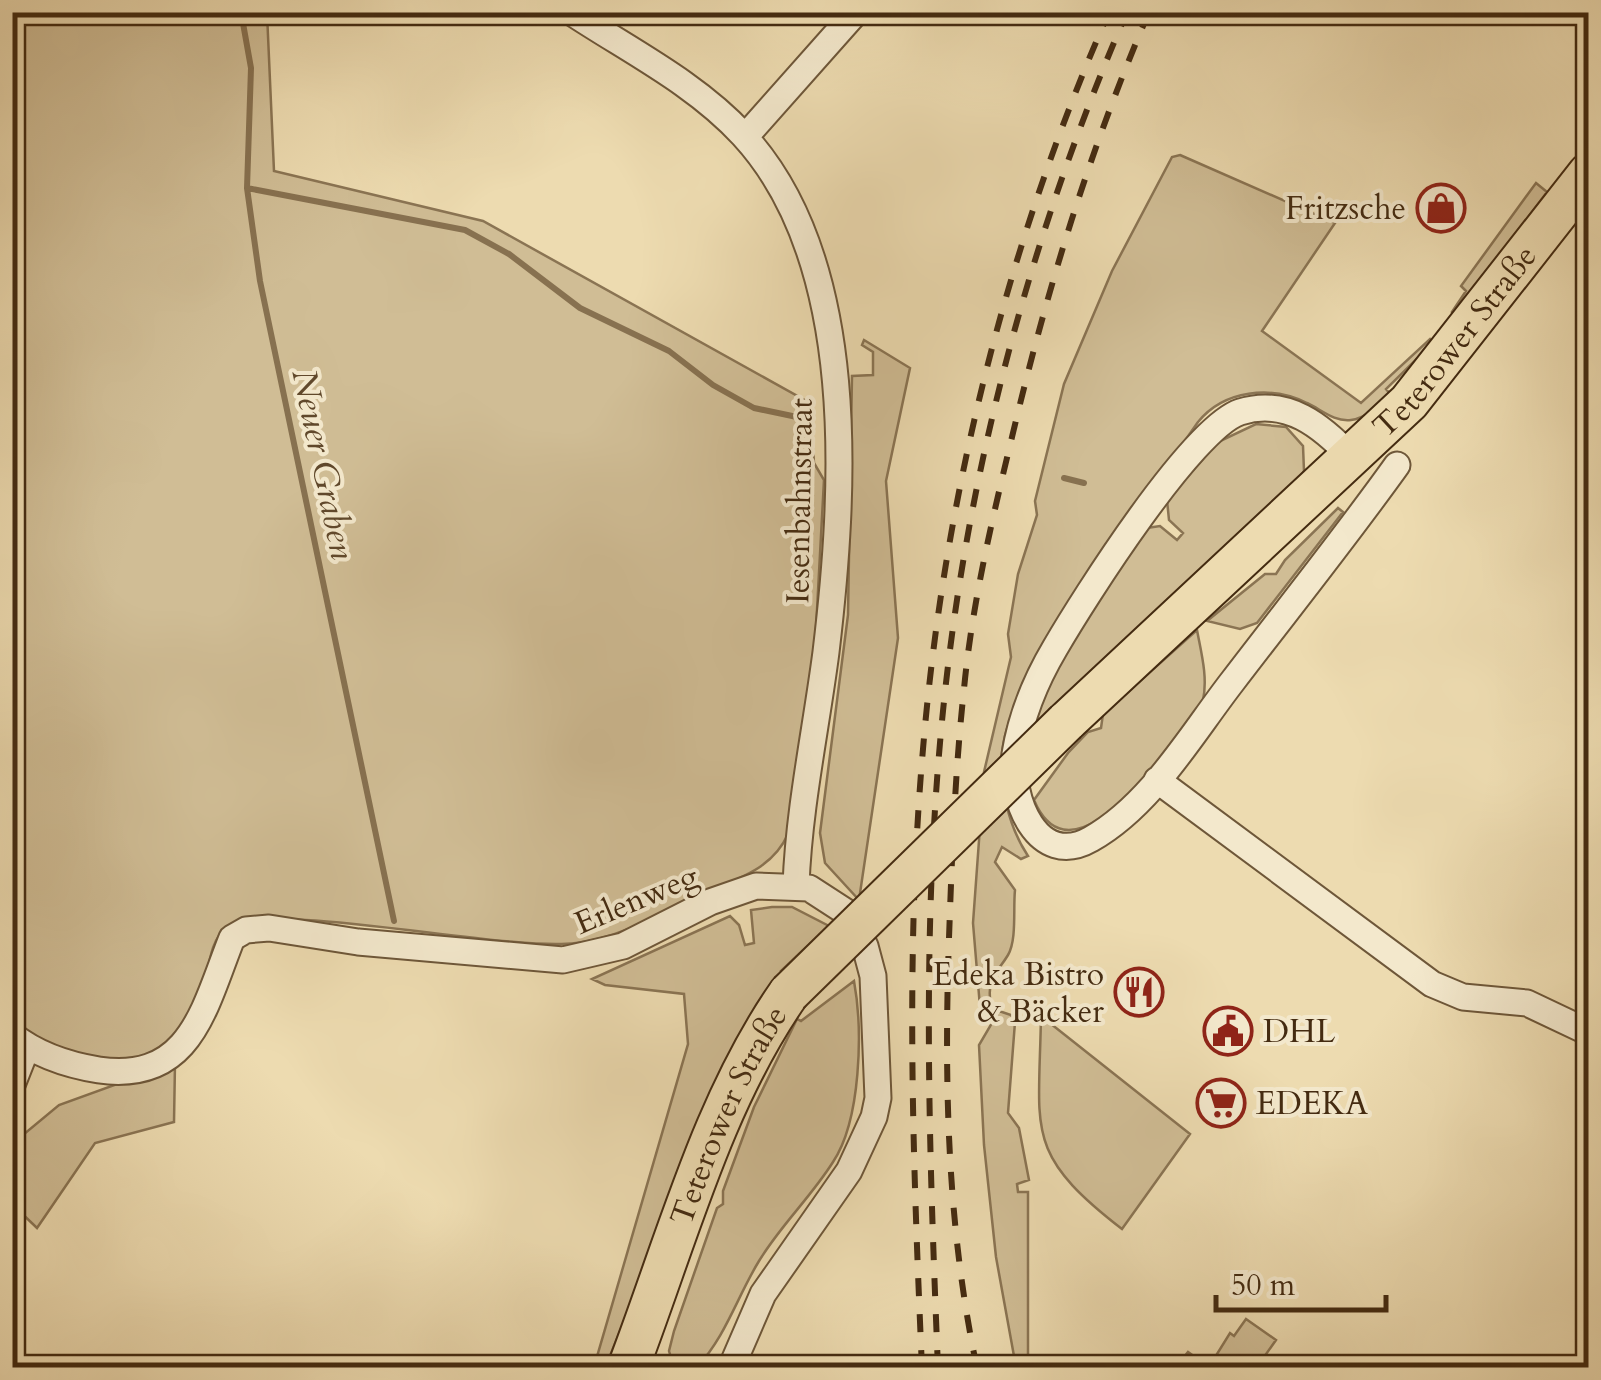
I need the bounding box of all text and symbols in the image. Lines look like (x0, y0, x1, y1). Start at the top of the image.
shop icon: Fritzsche (1415, 182, 1467, 234)
place label: Fritzsche (1285, 187, 1406, 231)
street label: Teterower Straße (1363, 236, 1547, 448)
water label: Neuer Graben (279, 365, 367, 564)
street label: Iesenbahnstraat (776, 398, 824, 604)
street label: Erlenweg (568, 854, 705, 946)
place label: Edeka Bistro & Bäcker (933, 953, 1104, 1034)
restaurant icon: Edeka Bistro & Bäcker (1113, 966, 1165, 1018)
street label: Teterower Straße (660, 997, 798, 1231)
public building icon: DHL (1202, 1005, 1254, 1057)
place label: DHL (1263, 1010, 1336, 1054)
supermarket icon: EDEKA (1195, 1077, 1247, 1129)
place label: EDEKA (1256, 1082, 1368, 1126)
scale bar (1216, 1250, 1386, 1312)
text: 50 m (1231, 1265, 1296, 1306)

